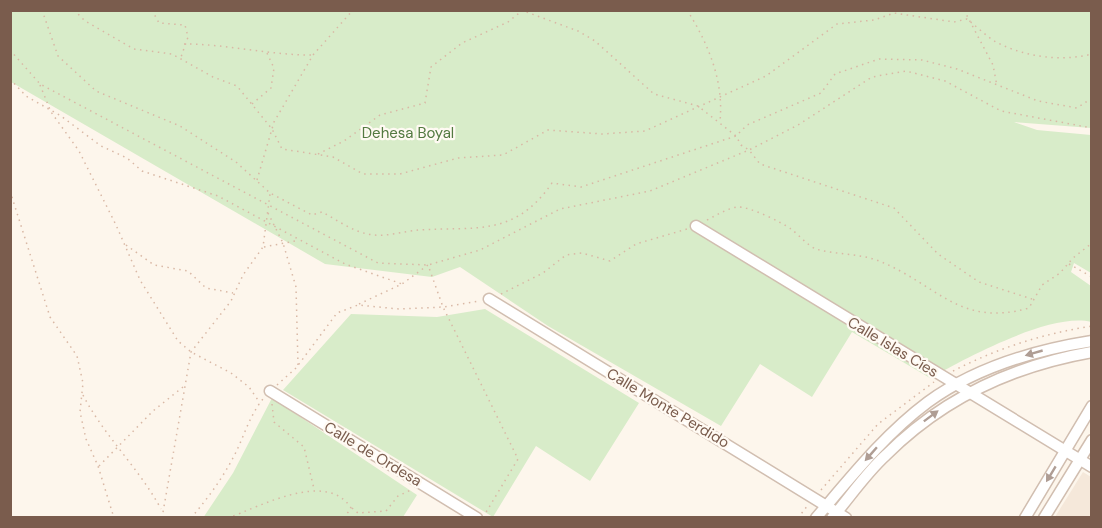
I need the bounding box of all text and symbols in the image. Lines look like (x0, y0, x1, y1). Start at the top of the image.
park label: Dehesa Boyal (362, 123, 454, 143)
street label: Calle Islas Cíes (844, 312, 942, 382)
one-way arrow (1025, 349, 1043, 358)
street label: Calle Monte Perdido (603, 363, 733, 453)
one-way arrow (923, 410, 939, 422)
street label: Calle de Ordesa (320, 417, 426, 491)
one-way arrow (865, 446, 878, 461)
one-way arrow (1046, 466, 1057, 482)

